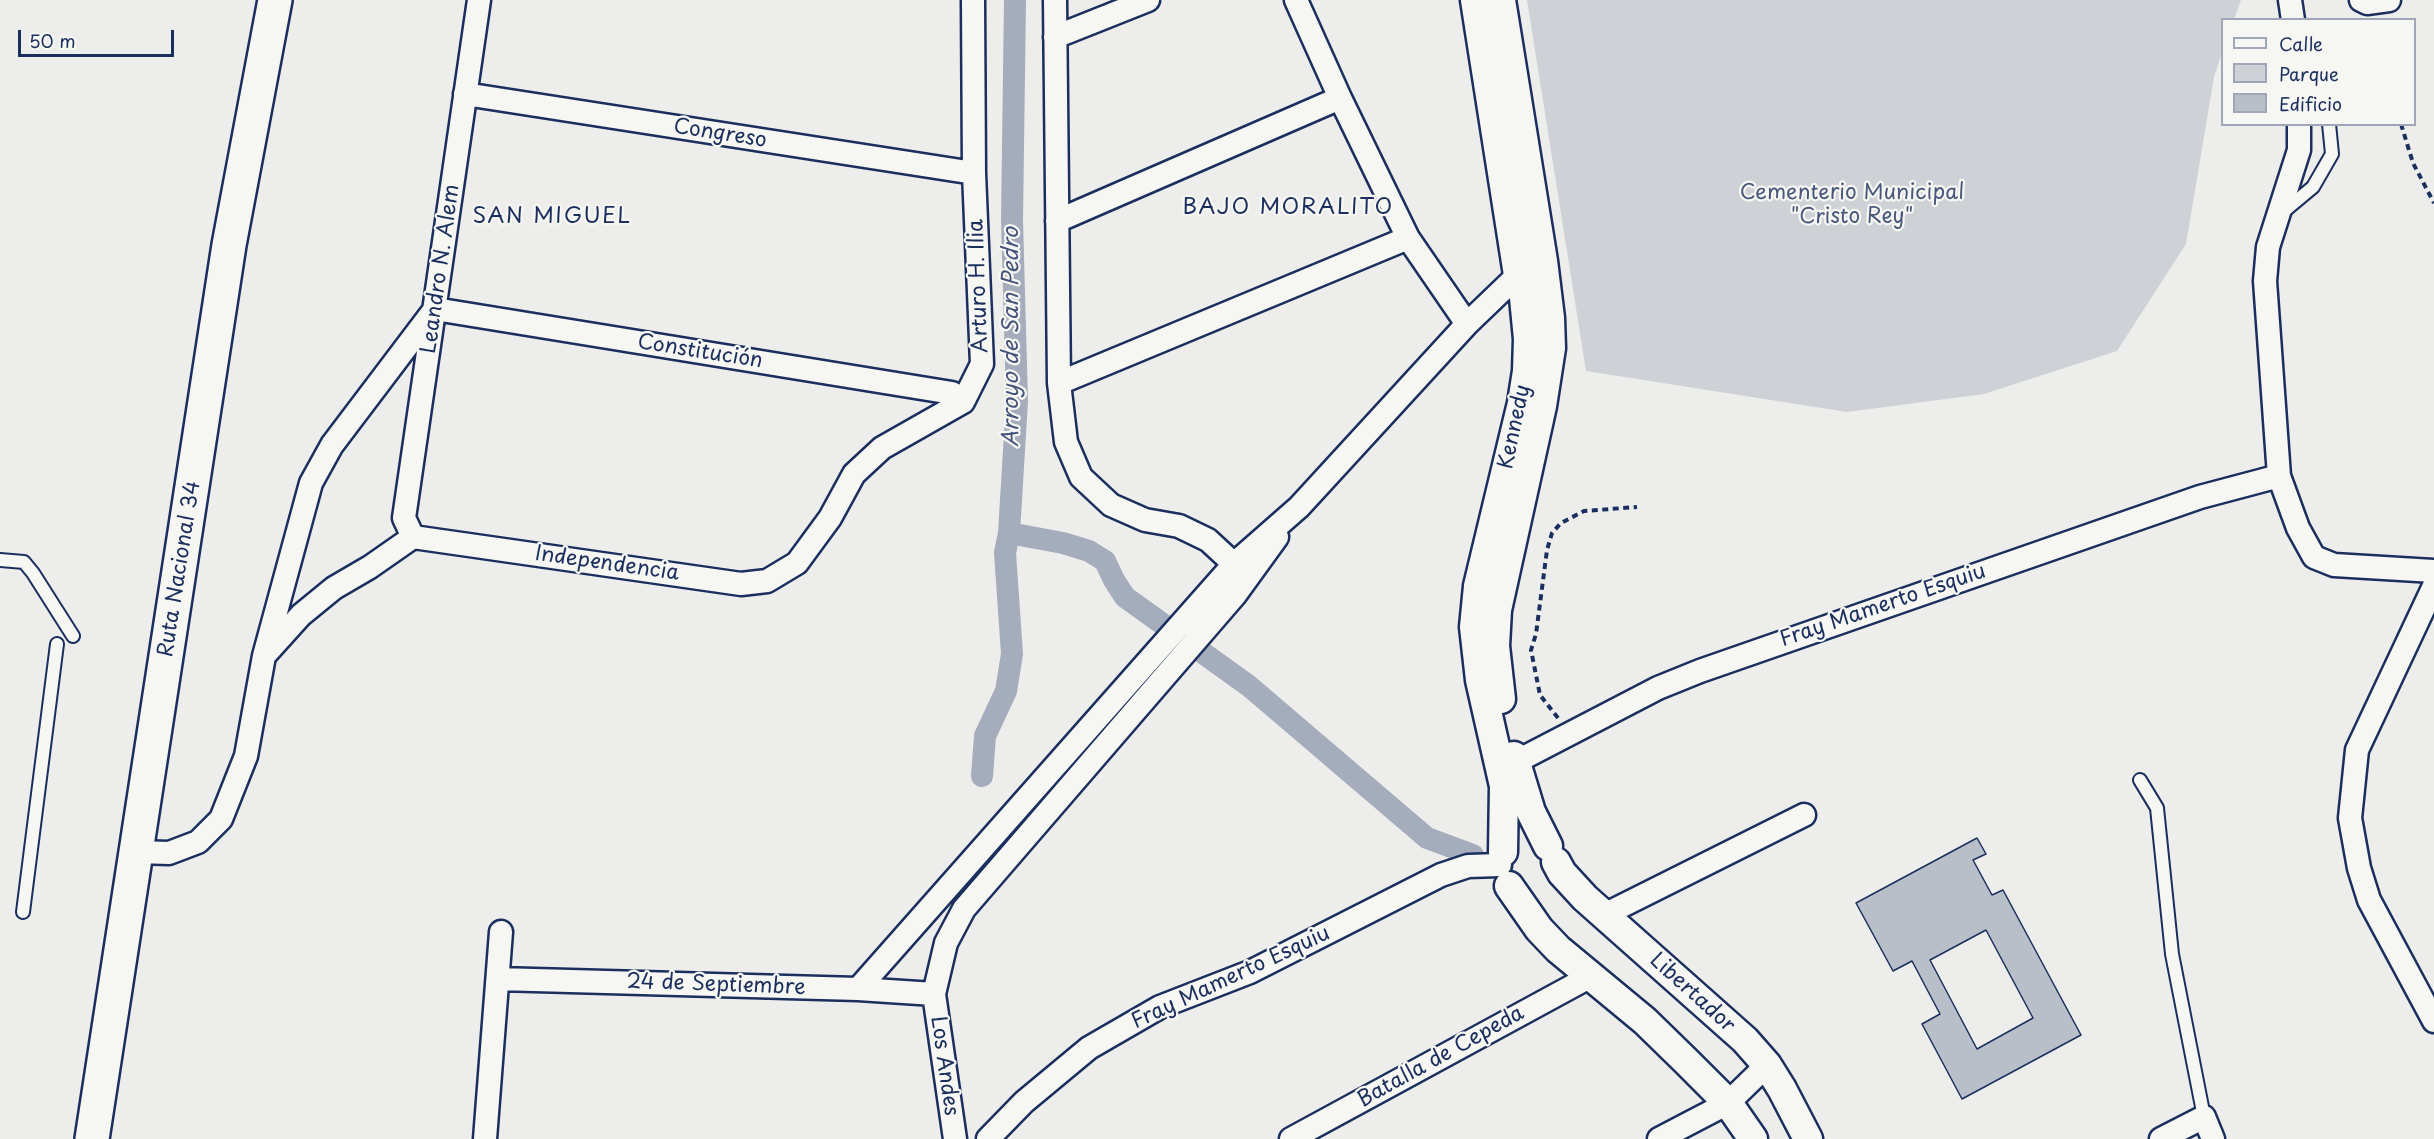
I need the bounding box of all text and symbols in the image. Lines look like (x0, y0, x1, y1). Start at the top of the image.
scale bar (21, 18, 177, 56)
legend (2221, 18, 2416, 126)
text: 50 m (29, 27, 76, 54)
text: Calle (2279, 30, 2323, 57)
text: Parque (2279, 60, 2339, 87)
text: Edificio (2279, 90, 2342, 117)
street label: Congreso (672, 114, 768, 154)
park label: Cementerio Municipal "Cristo Rey" (1740, 180, 1964, 230)
street label: Leandro N. Alem (417, 183, 465, 355)
district label: BAJO MORALITO (1183, 195, 1393, 221)
district label: SAN MIGUEL (474, 204, 630, 230)
street label: Arturo H. Ilia (964, 219, 994, 353)
water label: Arroyo de San Pedro (999, 227, 1025, 447)
street label: Constitución (636, 330, 764, 374)
street label: Kennedy (1494, 382, 1536, 472)
street label: Ruta Nacional 34 (154, 479, 206, 659)
street label: Independencia (533, 541, 681, 587)
street label: Fray Mamerto Esquiu (1777, 559, 1989, 653)
street label: Fray Mamerto Esquiu (1128, 921, 1334, 1035)
street label: Libertador (1644, 948, 1740, 1038)
street label: 24 de Septiembre (626, 969, 806, 1001)
street label: Batalla de Cepeda (1353, 1001, 1529, 1113)
street label: Los Andes (925, 1014, 963, 1118)

